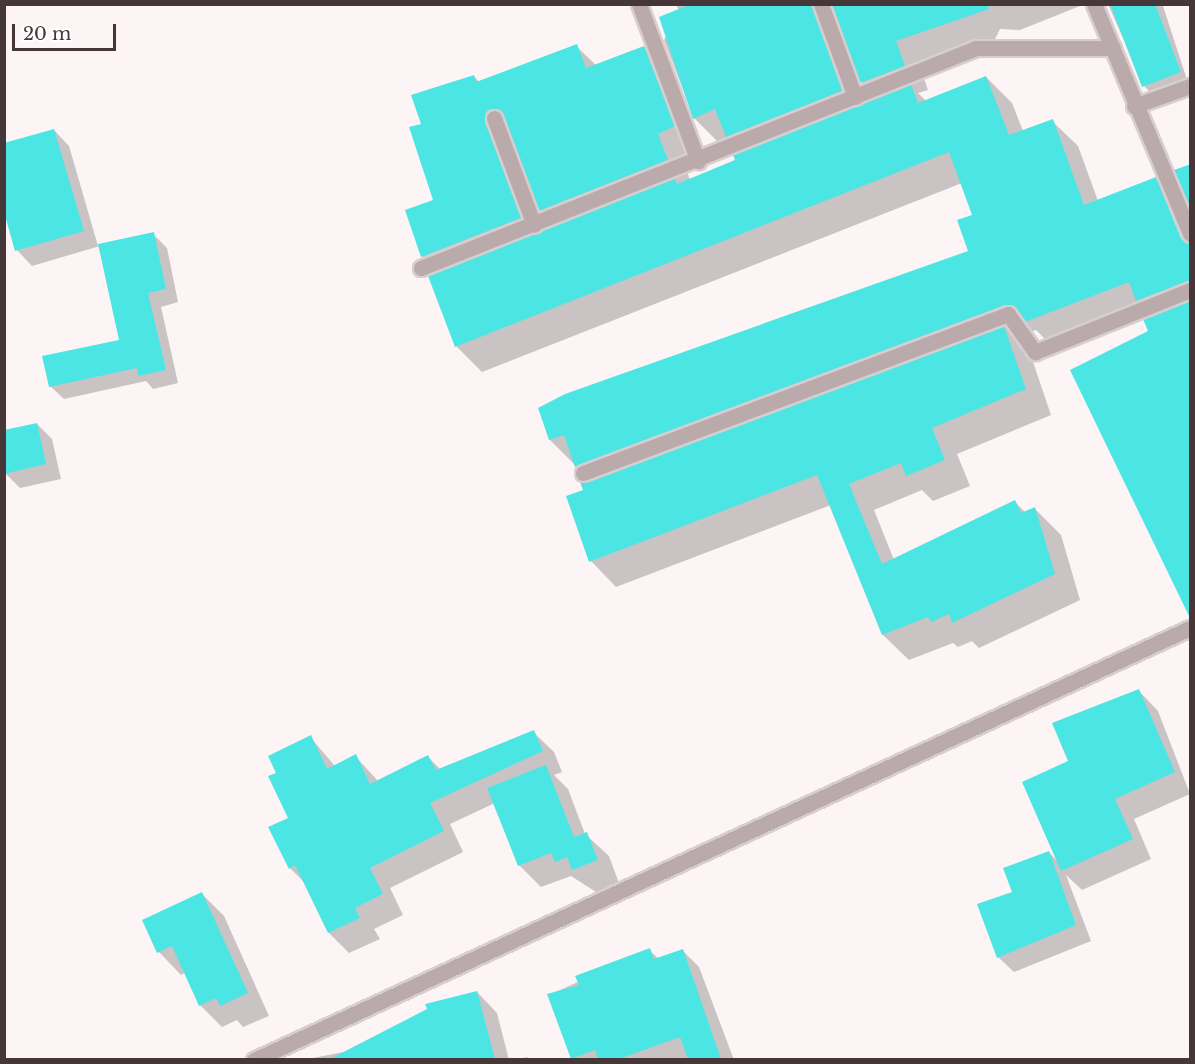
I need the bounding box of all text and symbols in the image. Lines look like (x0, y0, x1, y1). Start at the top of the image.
scale bar (15, 12, 118, 50)
text: 20 m (23, 23, 71, 45)

